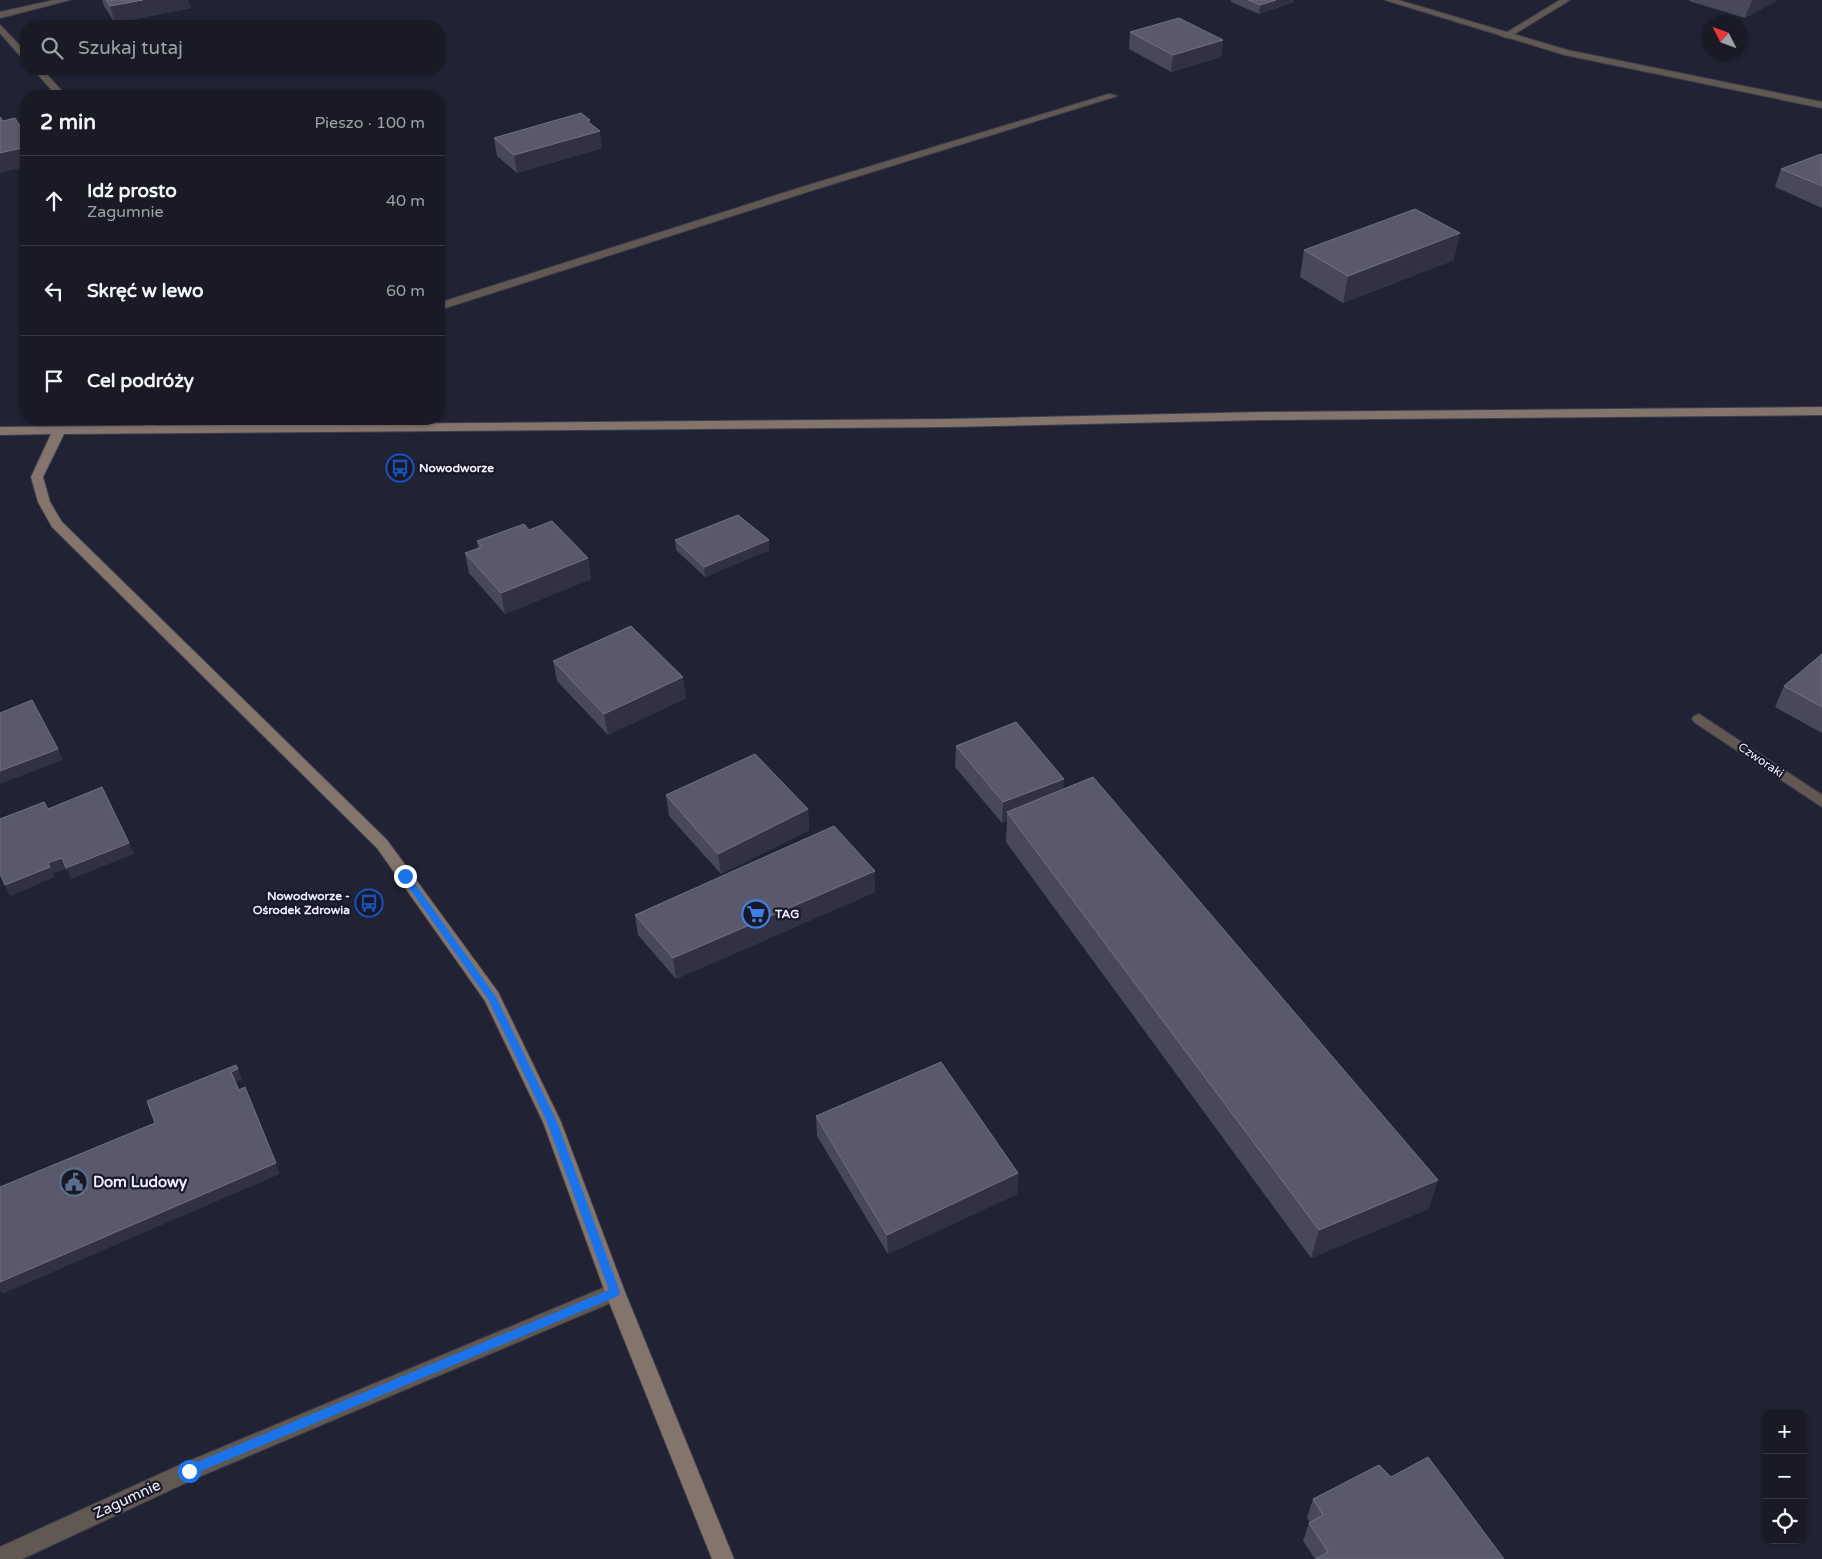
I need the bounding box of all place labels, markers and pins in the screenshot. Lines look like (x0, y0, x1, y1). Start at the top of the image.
bus stop icon: Nowodworze (385, 453, 415, 483)
place label: Nowodworze (419, 461, 494, 475)
bus stop icon: Nowodworze - Ośrodek Zdrowia (354, 888, 384, 918)
place label: Nowodworze - Ośrodek Zdrowia (253, 889, 350, 917)
supermarket icon: TAG (741, 899, 771, 929)
place label: TAG (774, 907, 799, 921)
public building icon: Dom Ludowy (59, 1167, 89, 1197)
place label: Dom Ludowy (93, 1173, 187, 1192)

